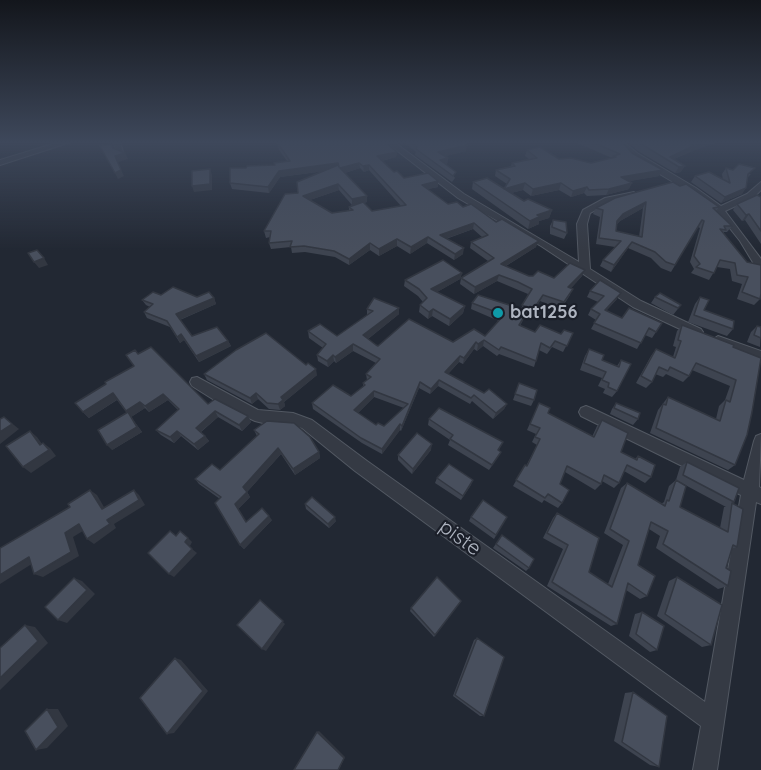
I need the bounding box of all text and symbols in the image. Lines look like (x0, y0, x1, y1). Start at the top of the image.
place label: bat1256 (510, 302, 578, 324)
marker: bat1256 (491, 306, 505, 320)
street label: piste (434, 514, 486, 562)

